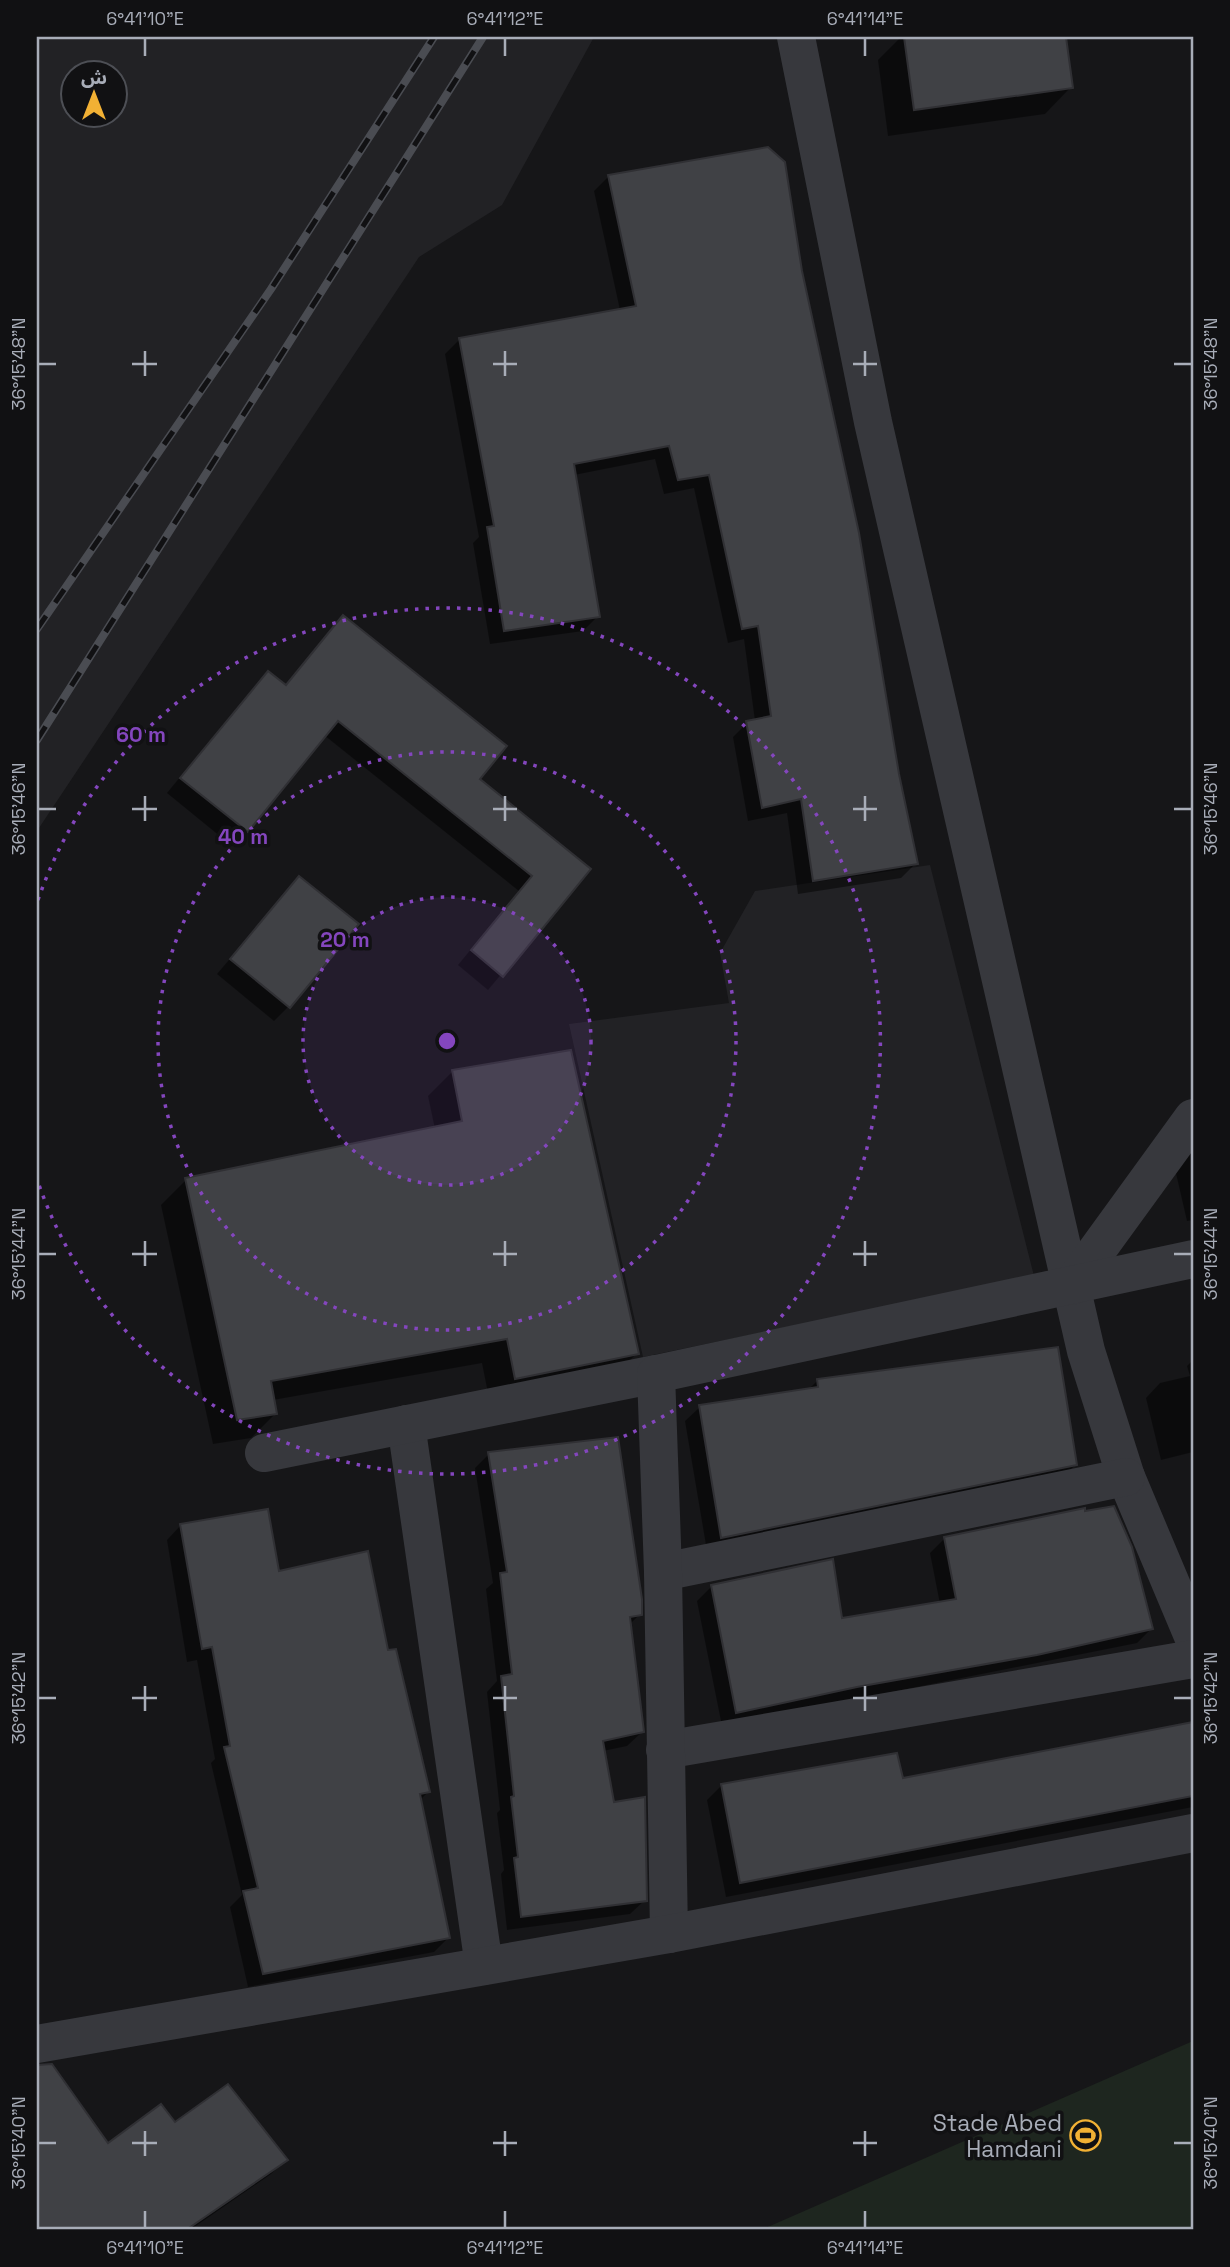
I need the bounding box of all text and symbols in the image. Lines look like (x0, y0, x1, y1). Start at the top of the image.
text: 6°41'10"E (106, 7, 184, 30)
text: 6°41'12"E (467, 7, 543, 30)
text: 6°41'14"E (827, 7, 903, 30)
north arrow (60, 60, 130, 130)
text: ش (81, 65, 107, 90)
text: 36°15'48"N (7, 318, 30, 410)
text: 36°15'48"N (1199, 318, 1222, 410)
text: 60 m (116, 721, 166, 748)
text: 36°15'46"N (7, 763, 30, 855)
text: 36°15'46"N (1199, 763, 1222, 855)
text: 40 m (218, 823, 268, 850)
text: 20 m (320, 926, 370, 953)
centre of rings (435, 1029, 459, 1053)
text: 36°15'44"N (7, 1208, 30, 1300)
text: 36°15'44"N (1199, 1208, 1222, 1300)
text: 36°15'42"N (7, 1652, 30, 1744)
text: 36°15'42"N (1199, 1652, 1222, 1744)
text: 36°15'40"N (7, 2096, 30, 2190)
text: 36°15'40"N (1199, 2096, 1222, 2190)
place label: Stade Abed Hamdani (933, 2108, 1062, 2164)
sports icon: Stade Abed Hamdani (1068, 2119, 1102, 2153)
text: 6°41'10"E (106, 2236, 184, 2259)
text: 6°41'12"E (467, 2236, 543, 2259)
text: 6°41'14"E (827, 2236, 903, 2259)

